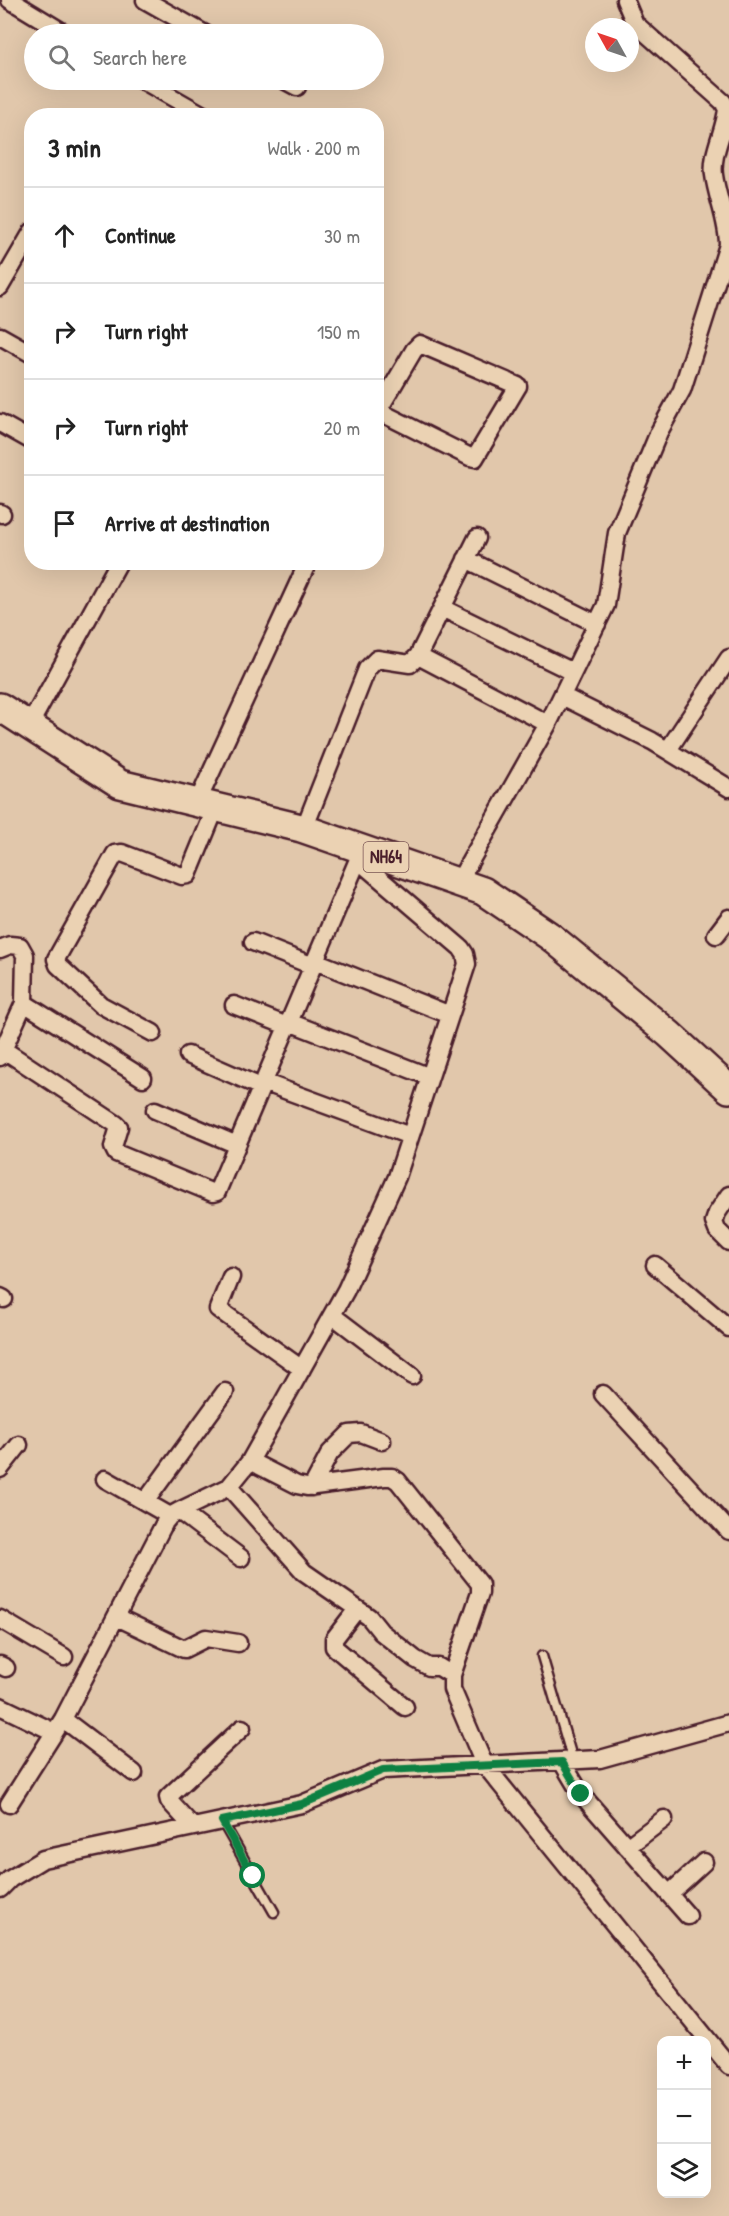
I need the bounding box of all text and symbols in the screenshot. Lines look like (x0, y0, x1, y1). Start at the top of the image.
north arrow (585, 18, 639, 72)
search box (24, 24, 384, 90)
icon: search (45, 41, 78, 74)
text: Search here (93, 42, 187, 72)
text: 3 min (48, 130, 101, 165)
text: Walk · 200 m (268, 134, 360, 161)
icon: ahead (48, 219, 81, 252)
text: Continue (105, 220, 176, 250)
text: 30 m (324, 222, 360, 249)
icon: right (48, 315, 81, 348)
text: Turn right (105, 316, 188, 346)
text: 150 m (317, 318, 360, 345)
icon: right (48, 411, 81, 444)
text: Turn right (105, 412, 188, 442)
text: 20 m (323, 414, 360, 441)
icon: arrive (48, 507, 81, 540)
text: Arrive at destination (105, 508, 270, 538)
road number: NH64 (364, 842, 408, 872)
route end (567, 1780, 593, 1806)
route start (239, 1862, 265, 1888)
map controls (657, 2036, 711, 2198)
button: + (657, 2036, 711, 2090)
button: − (657, 2090, 711, 2144)
button: layers (657, 2144, 711, 2198)

